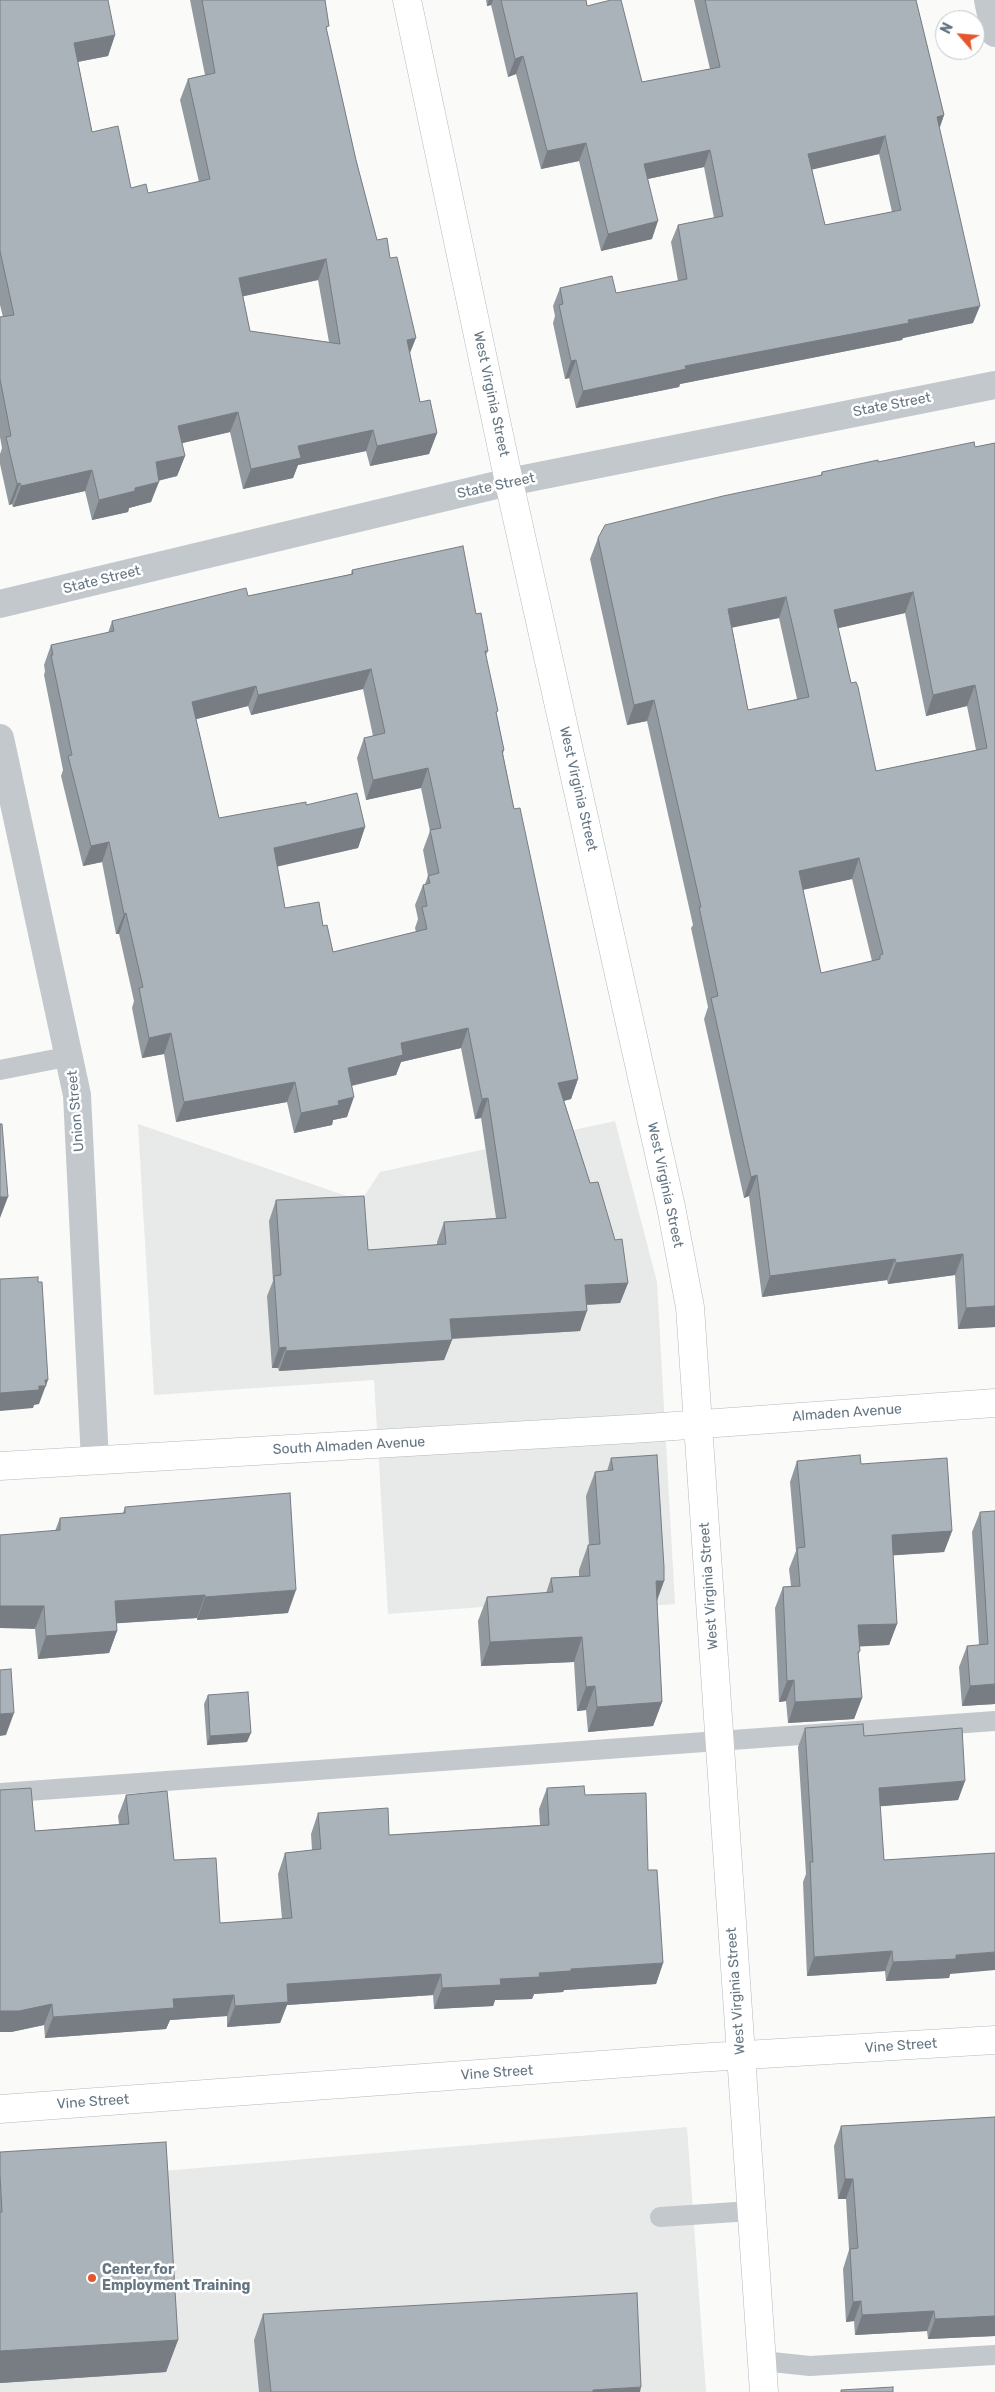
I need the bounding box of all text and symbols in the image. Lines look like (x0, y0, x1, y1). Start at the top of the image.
north arrow (935, 10, 985, 60)
text: N (937, 20, 957, 37)
street label: West Virginia Street (470, 330, 512, 458)
street label: State Street (852, 389, 932, 421)
street label: State Street (456, 470, 536, 502)
street label: State Street (62, 562, 142, 598)
street label: West Virginia Street (555, 725, 601, 853)
street label: Union Street (64, 1069, 88, 1153)
street label: West Virginia Street (644, 1121, 686, 1249)
street label: Almaden Avenue (792, 1401, 902, 1425)
street label: South Almaden Avenue (272, 1434, 426, 1458)
street label: West Virginia Street (696, 1522, 722, 1650)
street label: West Virginia Street (723, 1927, 749, 2055)
street label: Vine Street (864, 2035, 938, 2057)
street label: Vine Street (460, 2062, 534, 2084)
street label: Vine Street (56, 2091, 130, 2113)
place label: Center for Employment Training (102, 2262, 250, 2294)
marker: Center for Employment Training (86, 2272, 98, 2284)

